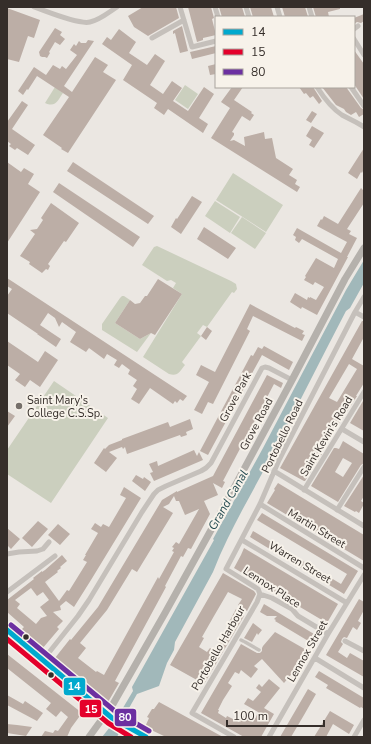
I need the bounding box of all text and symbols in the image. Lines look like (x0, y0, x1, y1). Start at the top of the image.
legend (215, 16, 355, 88)
text: 14 (251, 24, 265, 40)
text: 15 (251, 44, 265, 60)
text: 80 (251, 64, 265, 80)
street label: Grove Park (216, 369, 255, 425)
place label: Saint Mary's College C.S.Sp. (27, 393, 102, 421)
street label: Saint Kevin's Road (297, 393, 356, 479)
street label: Grove Road (236, 395, 277, 453)
street label: Portobello Road (258, 397, 307, 476)
marker: Saint Mary's College C.S.Sp. (14, 401, 24, 411)
water label: Grand Canal (204, 467, 252, 533)
street label: Martin Street (285, 505, 349, 552)
street label: Warren Street (266, 538, 334, 587)
street label: Lennox Place (240, 563, 304, 612)
street label: Portobello Harbour (188, 603, 249, 693)
street label: Lennox Street (284, 618, 331, 685)
unlabelled marker (21, 632, 31, 642)
unlabelled marker (46, 670, 56, 680)
line badge: 14 (63, 677, 86, 696)
text: 14 (67, 679, 81, 694)
line badge: 15 (79, 699, 102, 718)
text: 15 (84, 702, 98, 717)
scale bar (227, 702, 324, 728)
line badge: 80 (114, 708, 137, 727)
text: 100 m (233, 708, 268, 724)
text: 80 (118, 710, 132, 725)

